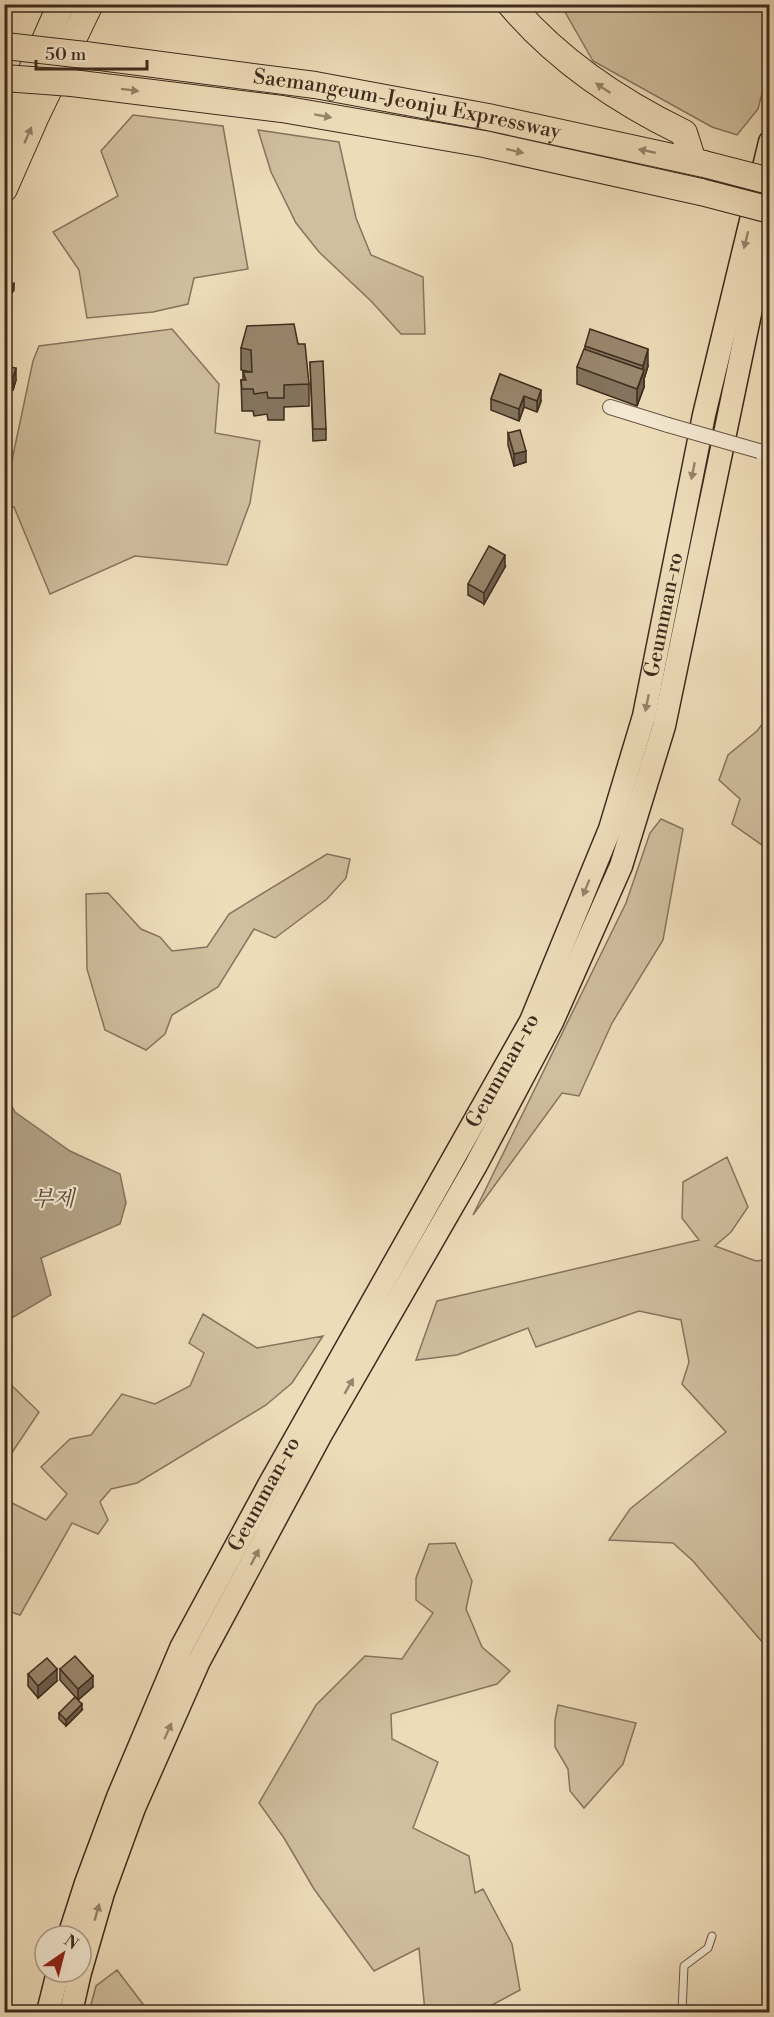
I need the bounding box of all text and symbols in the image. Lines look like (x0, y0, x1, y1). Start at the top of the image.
scale bar (36, 33, 147, 71)
text: 50 m (45, 43, 87, 66)
street label: Saemangeum-Jeonju Expressway (252, 64, 564, 146)
one-way arrow (596, 82, 612, 94)
one-way arrow (121, 86, 140, 95)
one-way arrow (314, 112, 333, 121)
one-way arrow (24, 126, 33, 144)
one-way arrow (506, 146, 524, 156)
one-way arrow (638, 146, 657, 155)
one-way arrow (741, 230, 750, 249)
one-way arrow (688, 461, 697, 480)
street label: Geumman-ro (639, 550, 689, 680)
one-way arrow (642, 694, 651, 713)
one-way arrow (581, 879, 590, 897)
street label: Geumman-ro (460, 1010, 545, 1133)
water label: 부제 (32, 1186, 77, 1213)
one-way arrow (344, 1378, 355, 1394)
street label: Geumman-ro (222, 1432, 306, 1556)
one-way arrow (250, 1548, 260, 1565)
one-way arrow (164, 1722, 174, 1740)
one-way arrow (93, 1903, 102, 1921)
north arrow (33, 1924, 93, 1984)
text: N (60, 1931, 82, 1955)

